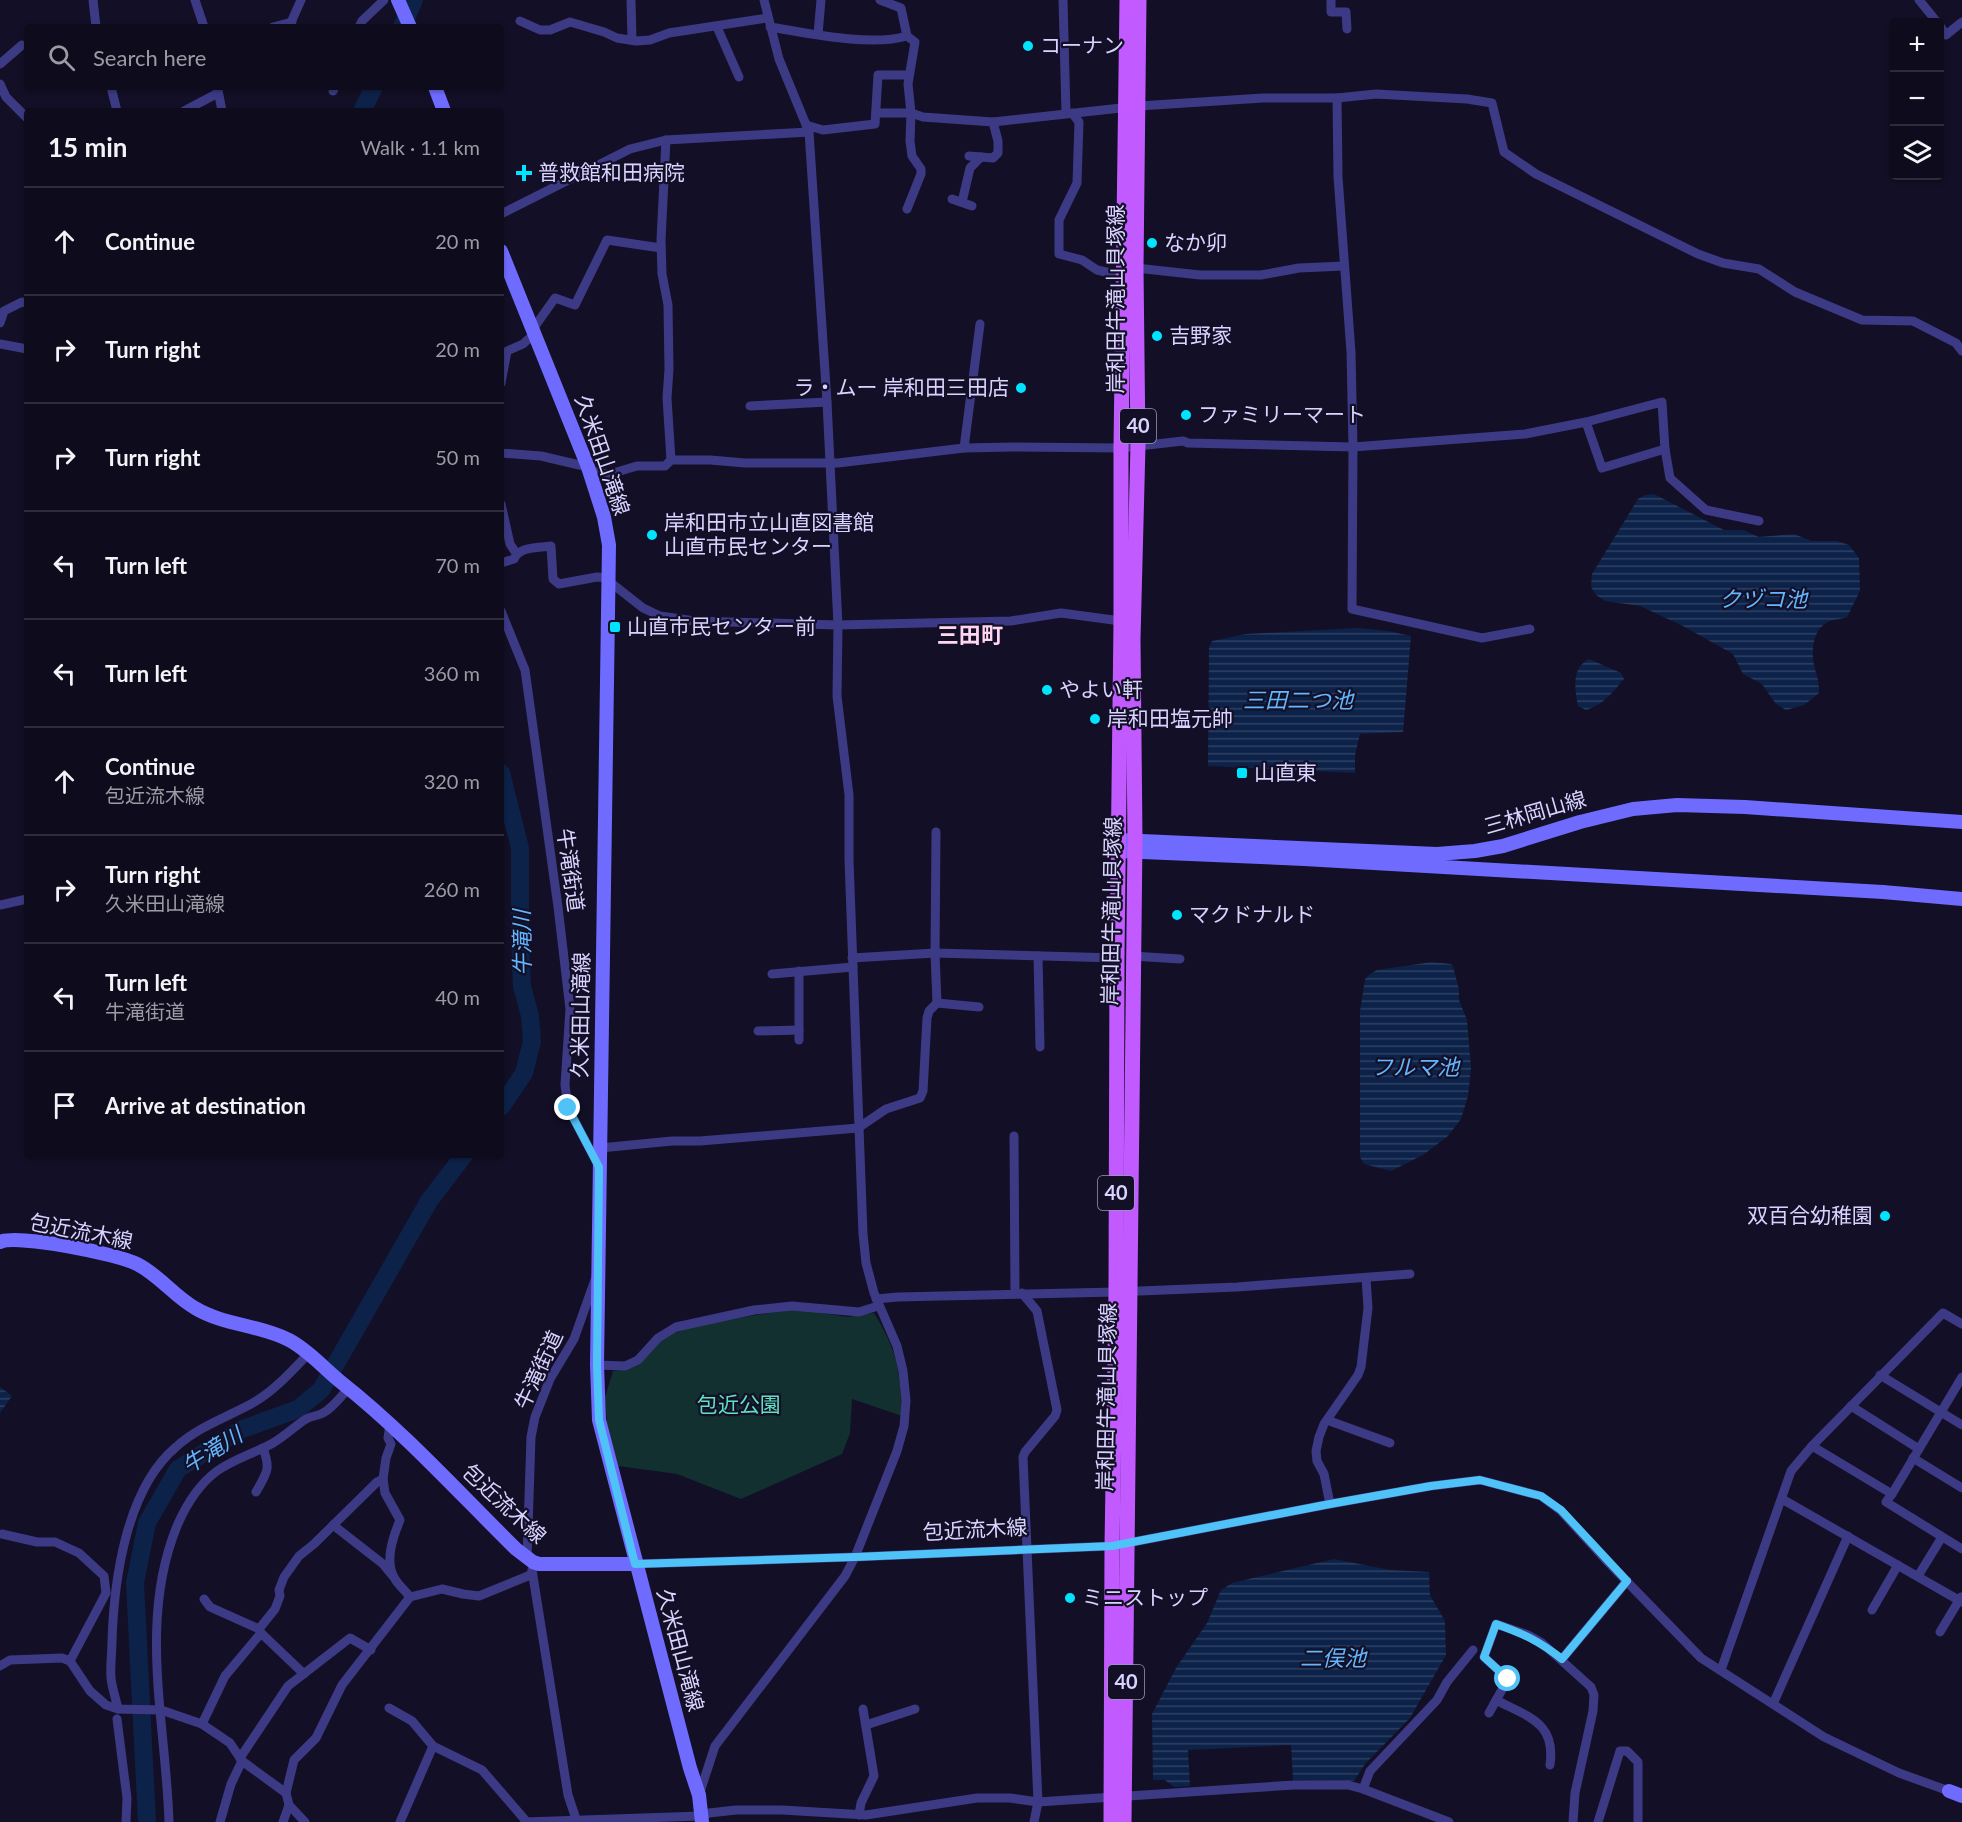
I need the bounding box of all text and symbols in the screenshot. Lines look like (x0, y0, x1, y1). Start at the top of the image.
map controls (1890, 18, 1944, 180)
button: + (1890, 18, 1944, 72)
search box (24, 24, 504, 90)
place label: コーナン (1040, 32, 1124, 57)
marker: コーナン (1021, 39, 1035, 53)
icon: search (45, 41, 78, 74)
text: Search here (93, 44, 206, 71)
button: − (1890, 72, 1944, 126)
button: layers (1890, 126, 1944, 180)
text: 15 min (48, 131, 128, 163)
text: Walk · 1.1 km (361, 135, 480, 159)
place label: 普救館和田病院 (538, 159, 685, 184)
marker: 普救館和田病院 (515, 164, 533, 182)
street label: 岸和田牛滝山貝塚線 (1102, 205, 1127, 394)
icon: ahead (48, 225, 81, 258)
text: Continue (105, 228, 195, 255)
text: 20 m (435, 229, 480, 253)
place label: なか卯 (1164, 229, 1227, 254)
marker: なか卯 (1145, 236, 1159, 250)
place label: 吉野家 (1169, 322, 1232, 347)
marker: 吉野家 (1150, 329, 1164, 343)
icon: right (48, 333, 81, 366)
text: Turn right (105, 336, 200, 363)
text: 20 m (435, 337, 480, 361)
place label: ラ・ムー 岸和田三田店 (794, 374, 1009, 399)
marker: ラ・ムー 岸和田三田店 (1014, 381, 1028, 395)
street label: 久米田山滝線 (571, 391, 636, 518)
place label: ファミリーマート (1198, 401, 1366, 426)
marker: ファミリーマート (1179, 408, 1193, 422)
road number: 40 (1120, 409, 1156, 443)
icon: right (48, 441, 81, 474)
text: Turn right (105, 444, 200, 471)
text: 50 m (435, 445, 480, 469)
place label: 岸和田市立山直図書館 山直市民センター (664, 509, 874, 558)
marker: 岸和田市立山直図書館 山直市民センター (645, 528, 659, 542)
icon: left (48, 549, 81, 582)
text: Turn left (105, 552, 187, 579)
text: 70 m (435, 553, 480, 577)
water label: クヅコ池 (1719, 585, 1809, 612)
place label: 山直市民センター前 (627, 613, 816, 638)
marker: 山直市民センター前 (608, 620, 622, 634)
district label: 三田町 (937, 621, 1003, 648)
icon: left (48, 657, 81, 690)
text: Turn left (105, 660, 187, 687)
text: 360 m (424, 661, 480, 685)
place label: やよい軒 (1059, 676, 1143, 701)
marker: やよい軒 (1040, 683, 1054, 697)
water label: 三田二つ池 (1243, 686, 1355, 713)
place label: 岸和田塩元帥 (1107, 705, 1233, 730)
marker: 岸和田塩元帥 (1088, 712, 1102, 726)
text: Continue (105, 753, 195, 780)
place label: 山直東 (1254, 759, 1317, 784)
icon: ahead (48, 765, 81, 798)
marker: 山直東 (1235, 766, 1249, 780)
text: 320 m (424, 769, 480, 793)
text: 包近流木線 (105, 783, 205, 807)
street label: 三林岡山線 (1481, 785, 1588, 838)
street label: 岸和田牛滝山貝塚線 (1096, 816, 1125, 1006)
street label: 牛滝街道 (553, 826, 590, 913)
text: Turn right (105, 861, 200, 888)
icon: right (48, 873, 81, 906)
text: 260 m (424, 877, 480, 901)
text: 久米田山滝線 (105, 891, 225, 915)
place label: マクドナルド (1189, 901, 1315, 926)
water label: 牛滝川 (507, 908, 536, 976)
marker: マクドナルド (1170, 908, 1184, 922)
street label: 久米田山滝線 (566, 952, 593, 1078)
text: Turn left (105, 969, 187, 996)
icon: left (48, 981, 81, 1014)
text: 40 m (435, 985, 480, 1009)
text: 牛滝街道 (105, 999, 185, 1023)
water label: フルマ池 (1371, 1053, 1461, 1080)
icon: arrive (48, 1089, 81, 1122)
text: Arrive at destination (105, 1092, 306, 1119)
route end (554, 1094, 580, 1120)
road number: 40 (1098, 1176, 1134, 1210)
place label: 双百合幼稚園 (1747, 1202, 1873, 1227)
street label: 包近流木線 (27, 1208, 135, 1253)
marker: 双百合幼稚園 (1878, 1209, 1892, 1223)
street label: 岸和田牛滝山貝塚線 (1091, 1302, 1120, 1492)
street label: 牛滝街道 (509, 1326, 567, 1413)
park label: 包近公園 (697, 1391, 781, 1416)
water label: 牛滝川 (177, 1420, 249, 1479)
street label: 包近流木線 (458, 1458, 552, 1548)
street label: 包近流木線 (922, 1513, 1028, 1544)
place label: ミニストップ (1082, 1584, 1208, 1609)
street label: 久米田山滝線 (653, 1586, 710, 1714)
marker: ミニストップ (1063, 1591, 1077, 1605)
water label: 二俣池 (1300, 1644, 1368, 1671)
road number: 40 (1108, 1665, 1144, 1699)
route start (1494, 1665, 1520, 1691)

